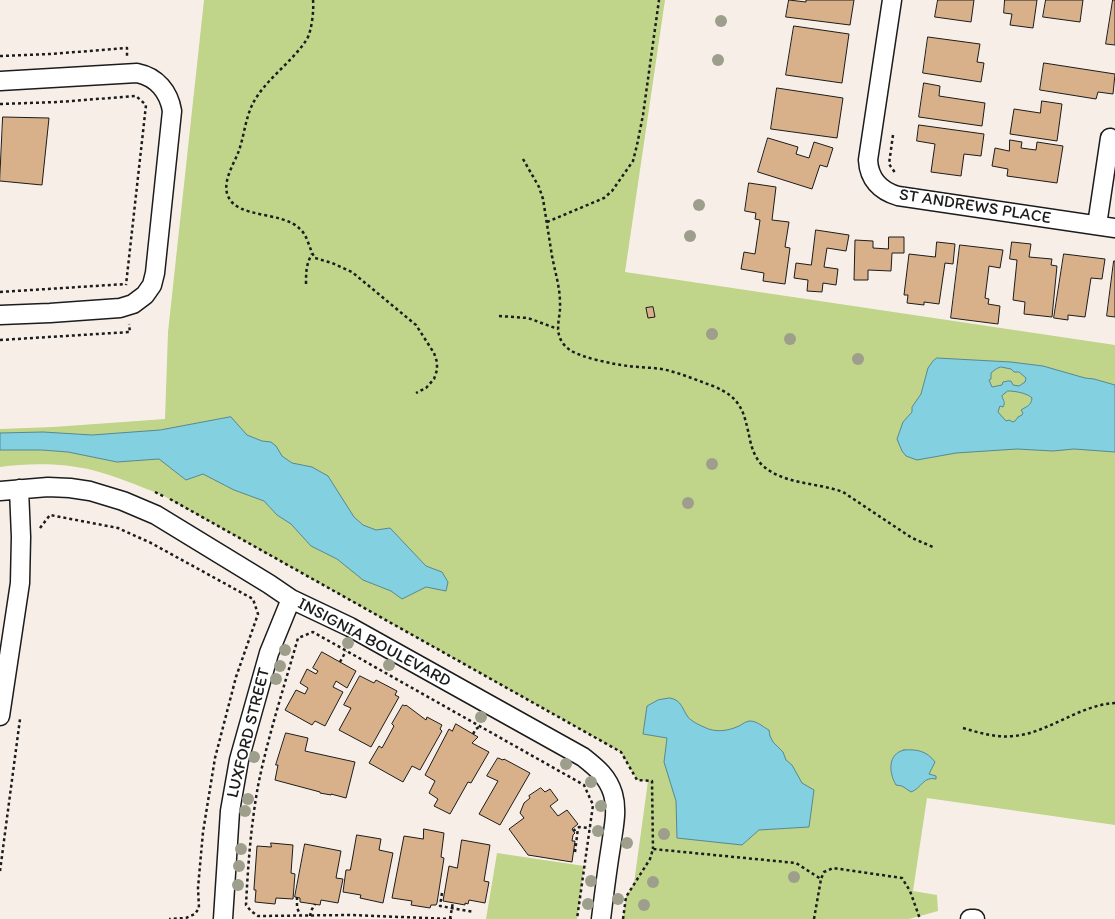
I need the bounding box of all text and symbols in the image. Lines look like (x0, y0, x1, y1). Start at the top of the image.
street label: ST ANDREWS PLACE (898, 185, 1052, 229)
street label: INSIGNIA BOULEVARD (294, 594, 454, 692)
street label: LUXFORD STREET (223, 666, 275, 800)

